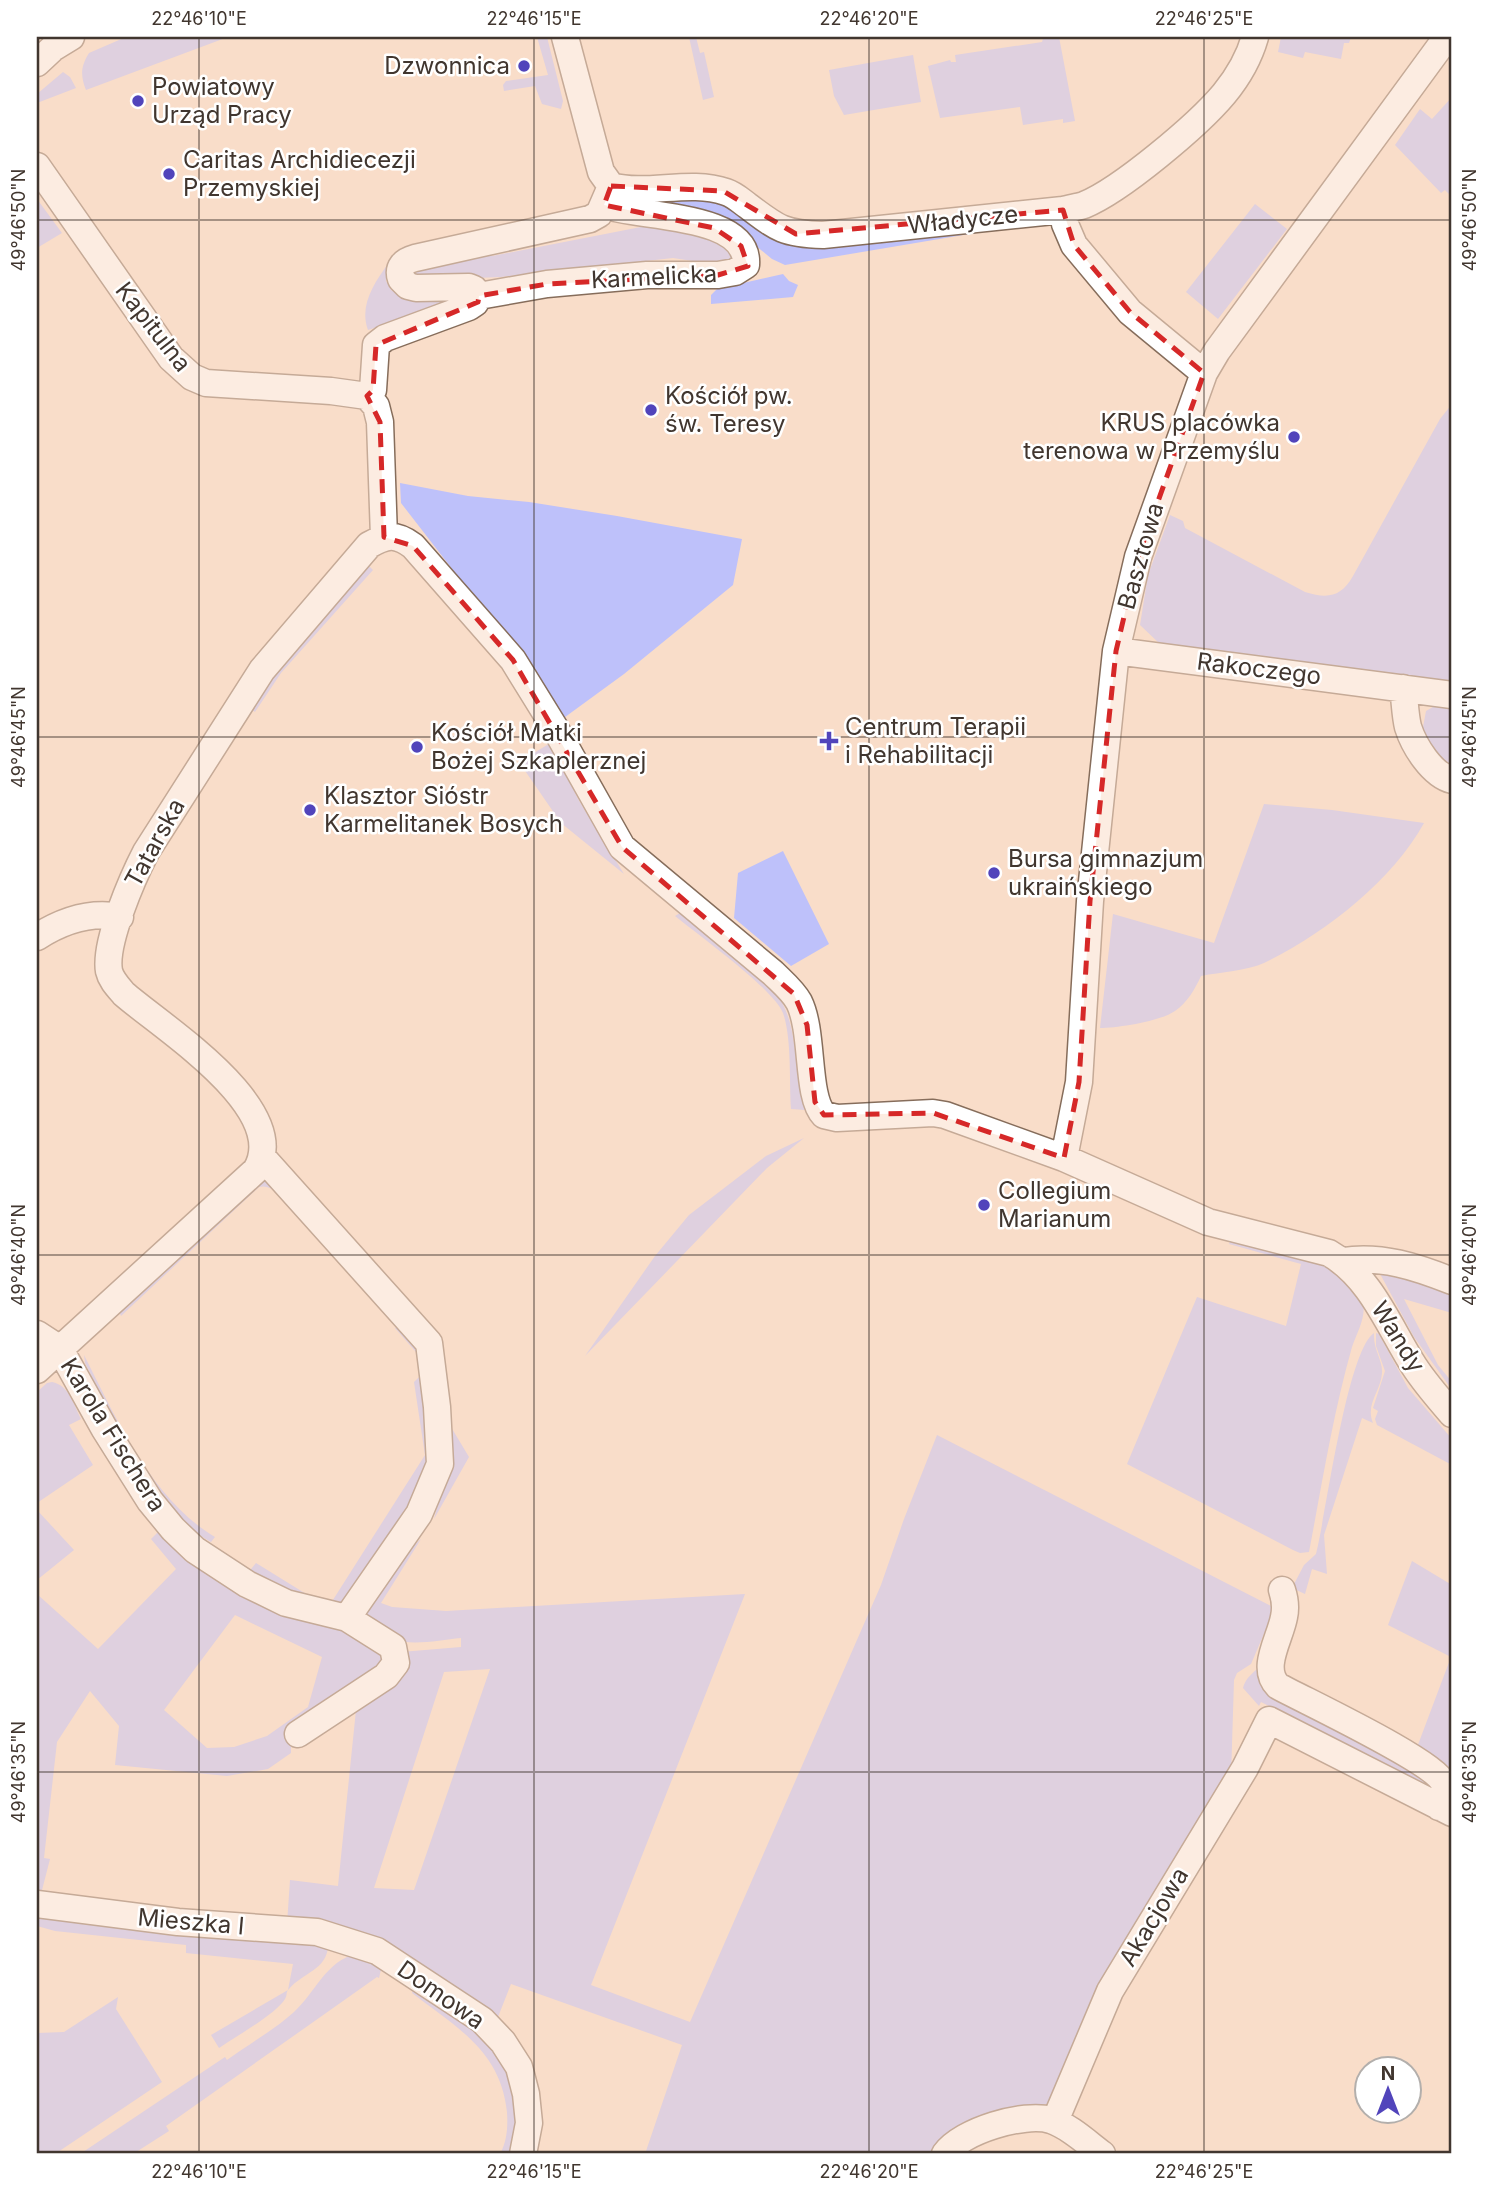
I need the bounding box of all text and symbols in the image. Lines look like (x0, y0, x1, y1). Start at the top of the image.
text: 22°46'10"E (151, 8, 247, 29)
text: 22°46'15"E (487, 8, 582, 29)
text: 22°46'20"E (819, 8, 919, 29)
text: 22°46'25"E (1155, 8, 1253, 29)
place label: Dzwonnica (384, 51, 510, 80)
marker: Dzwonnica (516, 58, 532, 74)
place label: Powiatowy Urząd Pracy (152, 72, 292, 129)
marker: Powiatowy Urząd Pracy (130, 93, 146, 109)
place label: Caritas Archidiecezji Przemyskiej (183, 145, 416, 202)
marker: Caritas Archidiecezji Przemyskiej (161, 166, 177, 182)
text: 49°46'50"N (8, 169, 29, 271)
text: 49°46'50"N (1459, 169, 1480, 271)
street label: Władycze (906, 199, 1020, 240)
street label: Karmelicka (590, 259, 718, 294)
street label: Kapitulna (109, 276, 197, 377)
place label: Kościół pw. św. Teresy (665, 381, 793, 438)
marker: Kościół pw. św. Teresy (643, 402, 659, 418)
place label: KRUS placówka terenowa w Przemyślu (1023, 408, 1280, 465)
marker: KRUS placówka terenowa w Przemyślu (1286, 429, 1302, 445)
street label: Basztowa (1111, 499, 1170, 613)
street label: Rakoczego (1195, 646, 1323, 691)
text: 49°46'45"N (8, 686, 29, 788)
text: 49°46'45"N (1459, 686, 1480, 788)
place label: Centrum Terapii i Rehabilitacji (845, 712, 1026, 769)
place label: Kościół Matki Bożej Szkaplerznej (431, 718, 646, 775)
marker: Centrum Terapii i Rehabilitacji (819, 731, 839, 751)
marker: Kościół Matki Bożej Szkaplerznej (409, 739, 425, 755)
place label: Klasztor Sióstr Karmelitanek Bosych (324, 781, 563, 838)
street label: Tatarska (118, 793, 191, 892)
marker: Klasztor Sióstr Karmelitanek Bosych (302, 802, 318, 818)
place label: Bursa gimnazjum ukraińskiego (1008, 844, 1203, 901)
marker: Bursa gimnazjum ukraińskiego (986, 865, 1002, 881)
place label: Collegium Marianum (998, 1176, 1111, 1233)
marker: Collegium Marianum (976, 1197, 992, 1213)
text: 49°46'40"N (8, 1204, 29, 1306)
text: 49°46'40"N (1459, 1204, 1480, 1306)
street label: Wandy (1365, 1296, 1431, 1378)
street label: Karola Fischera (55, 1353, 172, 1517)
text: 49°46'35"N (8, 1721, 29, 1823)
text: 49°46'35"N (1459, 1721, 1480, 1823)
street label: Akacjowa (1113, 1862, 1194, 1971)
street label: Mieszka I (136, 1902, 246, 1941)
street label: Domowa (392, 1954, 490, 2035)
north arrow (1352, 2054, 1422, 2124)
text: N (1381, 2062, 1395, 2085)
text: 22°46'10"E (151, 2161, 247, 2182)
text: 22°46'15"E (487, 2161, 582, 2182)
text: 22°46'20"E (819, 2161, 919, 2182)
text: 22°46'25"E (1155, 2161, 1253, 2182)

